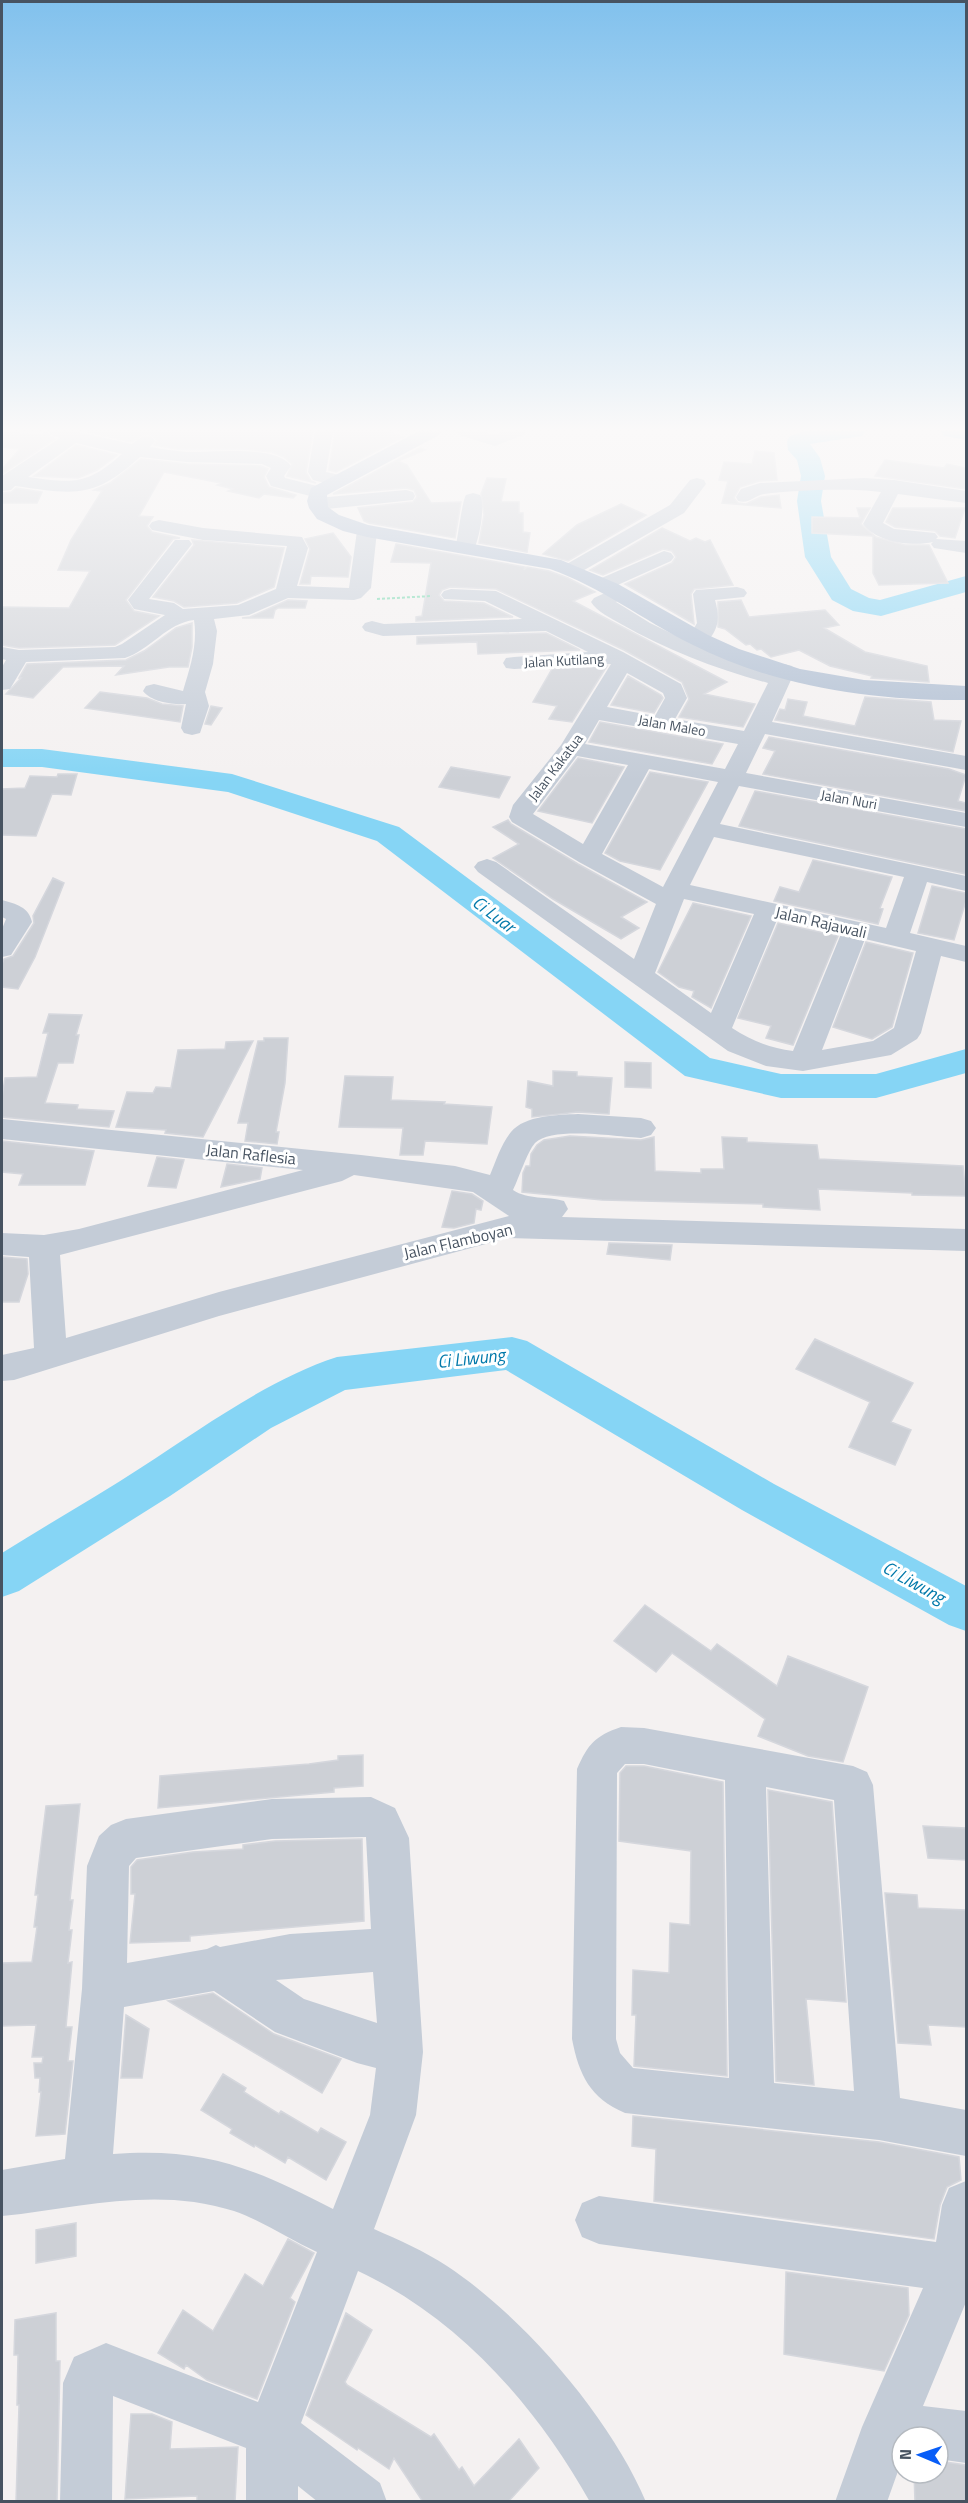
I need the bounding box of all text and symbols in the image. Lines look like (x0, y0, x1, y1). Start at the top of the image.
street label: Jalan Kutilang (523, 647, 605, 673)
street label: Jalan Maleo (637, 709, 707, 741)
street label: Jalan Kakatua (523, 729, 587, 805)
street label: Jalan Nuri (819, 784, 879, 814)
water label: Ci Luar (467, 889, 523, 941)
street label: Jalan Rajawali (773, 900, 869, 944)
street label: Jalan Raflesia (205, 1137, 297, 1171)
street label: Jalan Flamboyan (401, 1217, 515, 1265)
water label: Ci Liwung (436, 1341, 509, 1375)
water label: Ci Liwung (878, 1554, 952, 1611)
north arrow (890, 2425, 950, 2485)
text: N (893, 2449, 917, 2460)

